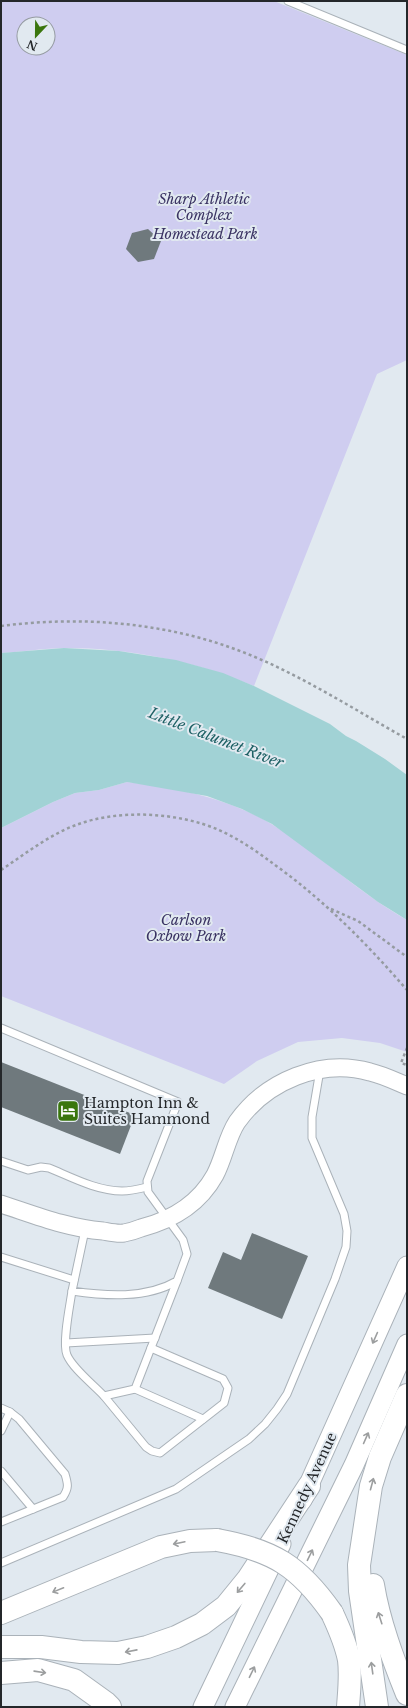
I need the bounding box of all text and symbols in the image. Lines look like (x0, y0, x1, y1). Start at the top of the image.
north arrow (16, 16, 56, 56)
text: N (24, 37, 40, 54)
park label: Sharp Athletic Complex (158, 190, 251, 224)
park label: Homestead Park (151, 225, 258, 243)
water label: Little Calumet River (145, 703, 287, 772)
park label: Carlson Oxbow Park (146, 911, 226, 945)
place label: Hampton Inn & Suites Hammond (84, 1094, 210, 1128)
hotel icon: Hampton Inn & Suites Hammond (55, 1098, 81, 1124)
one-way arrow (371, 1331, 378, 1343)
street label: Kennedy Avenue (273, 1430, 341, 1546)
one-way arrow (363, 1432, 370, 1444)
one-way arrow (369, 1478, 376, 1491)
one-way arrow (172, 1540, 185, 1548)
one-way arrow (307, 1550, 314, 1562)
one-way arrow (237, 1582, 246, 1592)
one-way arrow (52, 1587, 64, 1594)
one-way arrow (376, 1612, 383, 1625)
one-way arrow (124, 1647, 137, 1655)
one-way arrow (368, 1662, 376, 1675)
one-way arrow (249, 1666, 257, 1678)
one-way arrow (33, 1668, 46, 1676)

